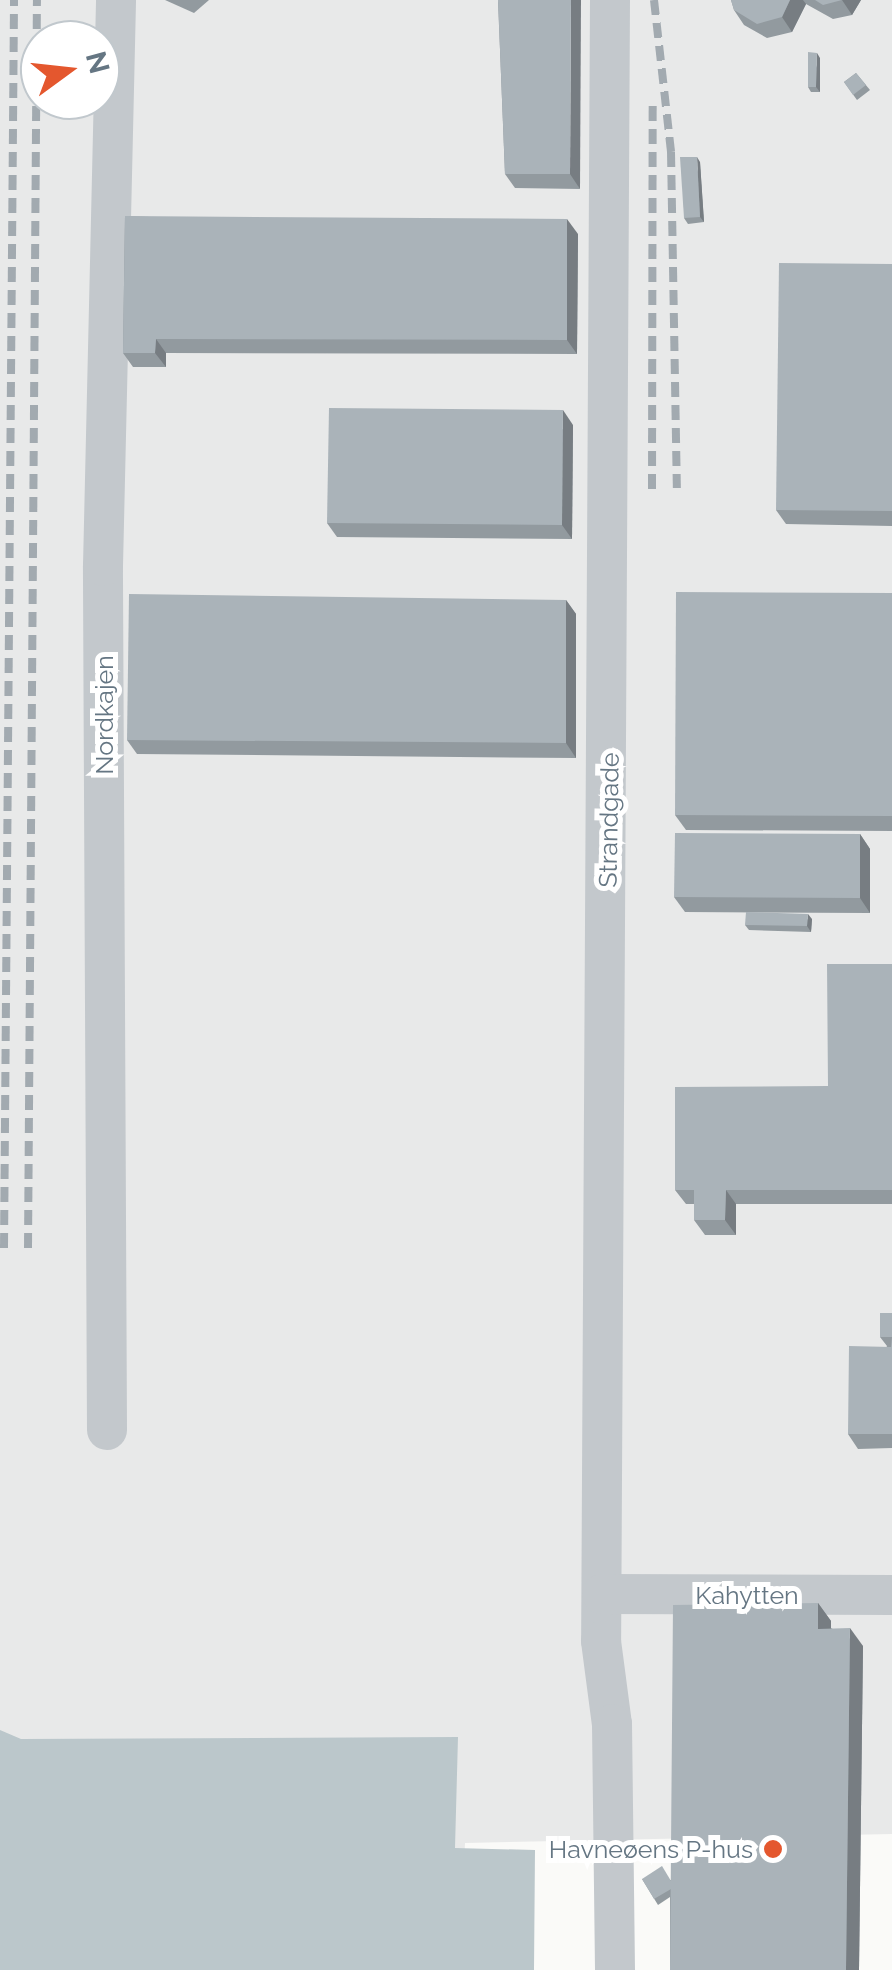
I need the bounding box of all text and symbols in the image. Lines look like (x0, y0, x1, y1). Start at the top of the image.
north arrow (20, 20, 120, 120)
text: N (79, 48, 116, 77)
street label: Nordkajen (89, 655, 119, 775)
street label: Strandgade (593, 752, 625, 888)
street label: Kahytten (695, 1580, 799, 1610)
place label: Havneøens P-hus (549, 1834, 753, 1864)
marker: Havneøens P-hus (762, 1838, 784, 1860)

